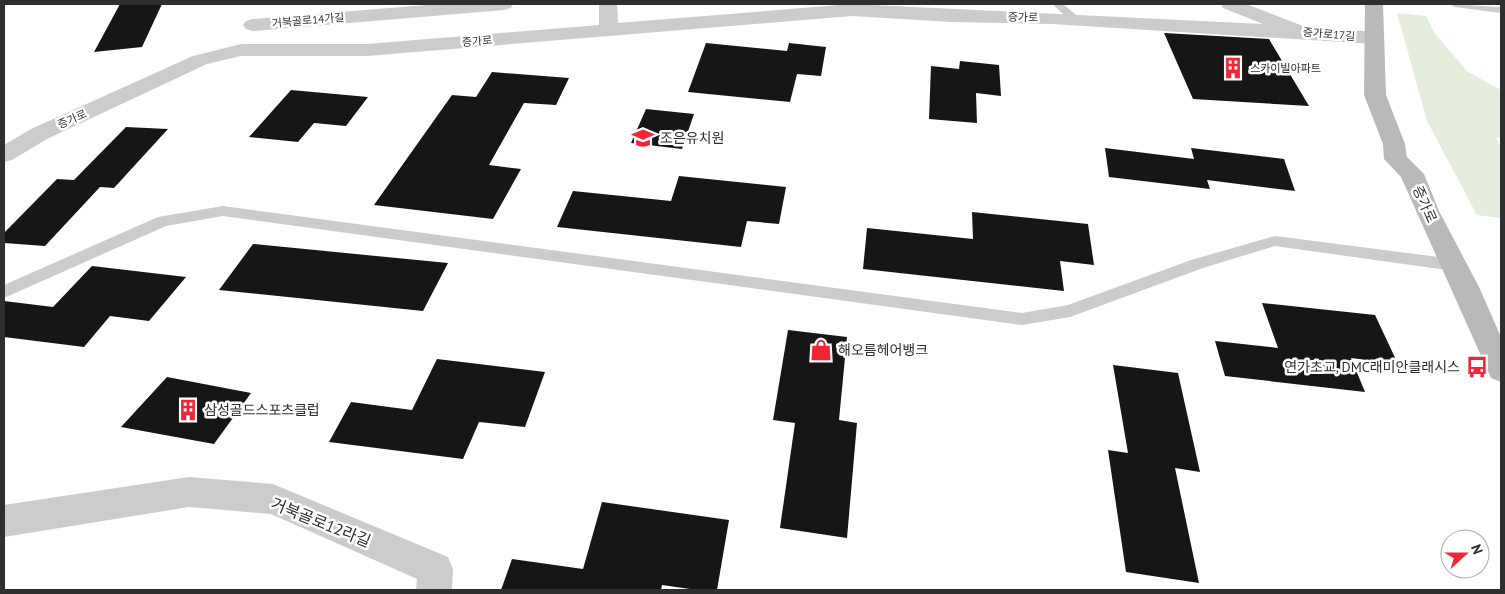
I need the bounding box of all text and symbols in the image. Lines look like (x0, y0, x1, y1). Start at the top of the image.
street label: 거북골로14가길 (271, 10, 345, 30)
street label: 증가로 (1008, 10, 1038, 24)
street label: 증가로17길 (1302, 25, 1356, 43)
street label: 증가로 (461, 33, 493, 49)
building icon: 스카이빌아파트 (1220, 55, 1246, 81)
place label: 스카이빌아파트 (1250, 61, 1321, 75)
street label: 증가로 (55, 106, 89, 132)
school or university icon: 조은유치원 (630, 125, 656, 151)
place label: 조은유치원 (660, 129, 724, 147)
street label: 증가로 (1409, 183, 1441, 225)
shop icon: 해오름헤어뱅크 (808, 337, 834, 363)
place label: 해오름헤어뱅크 (838, 341, 928, 359)
bus stop icon: 연가초교, DMC래미안클래시스 (1464, 354, 1490, 380)
place label: 연가초교, DMC래미안클래시스 (1284, 358, 1460, 376)
building icon: 삼성골드스포츠클럽 (175, 397, 201, 423)
place label: 삼성골드스포츠클럽 (204, 401, 320, 419)
street label: 거북골로12라길 (268, 493, 374, 551)
north arrow (1440, 529, 1490, 579)
text: N (1467, 542, 1487, 557)

